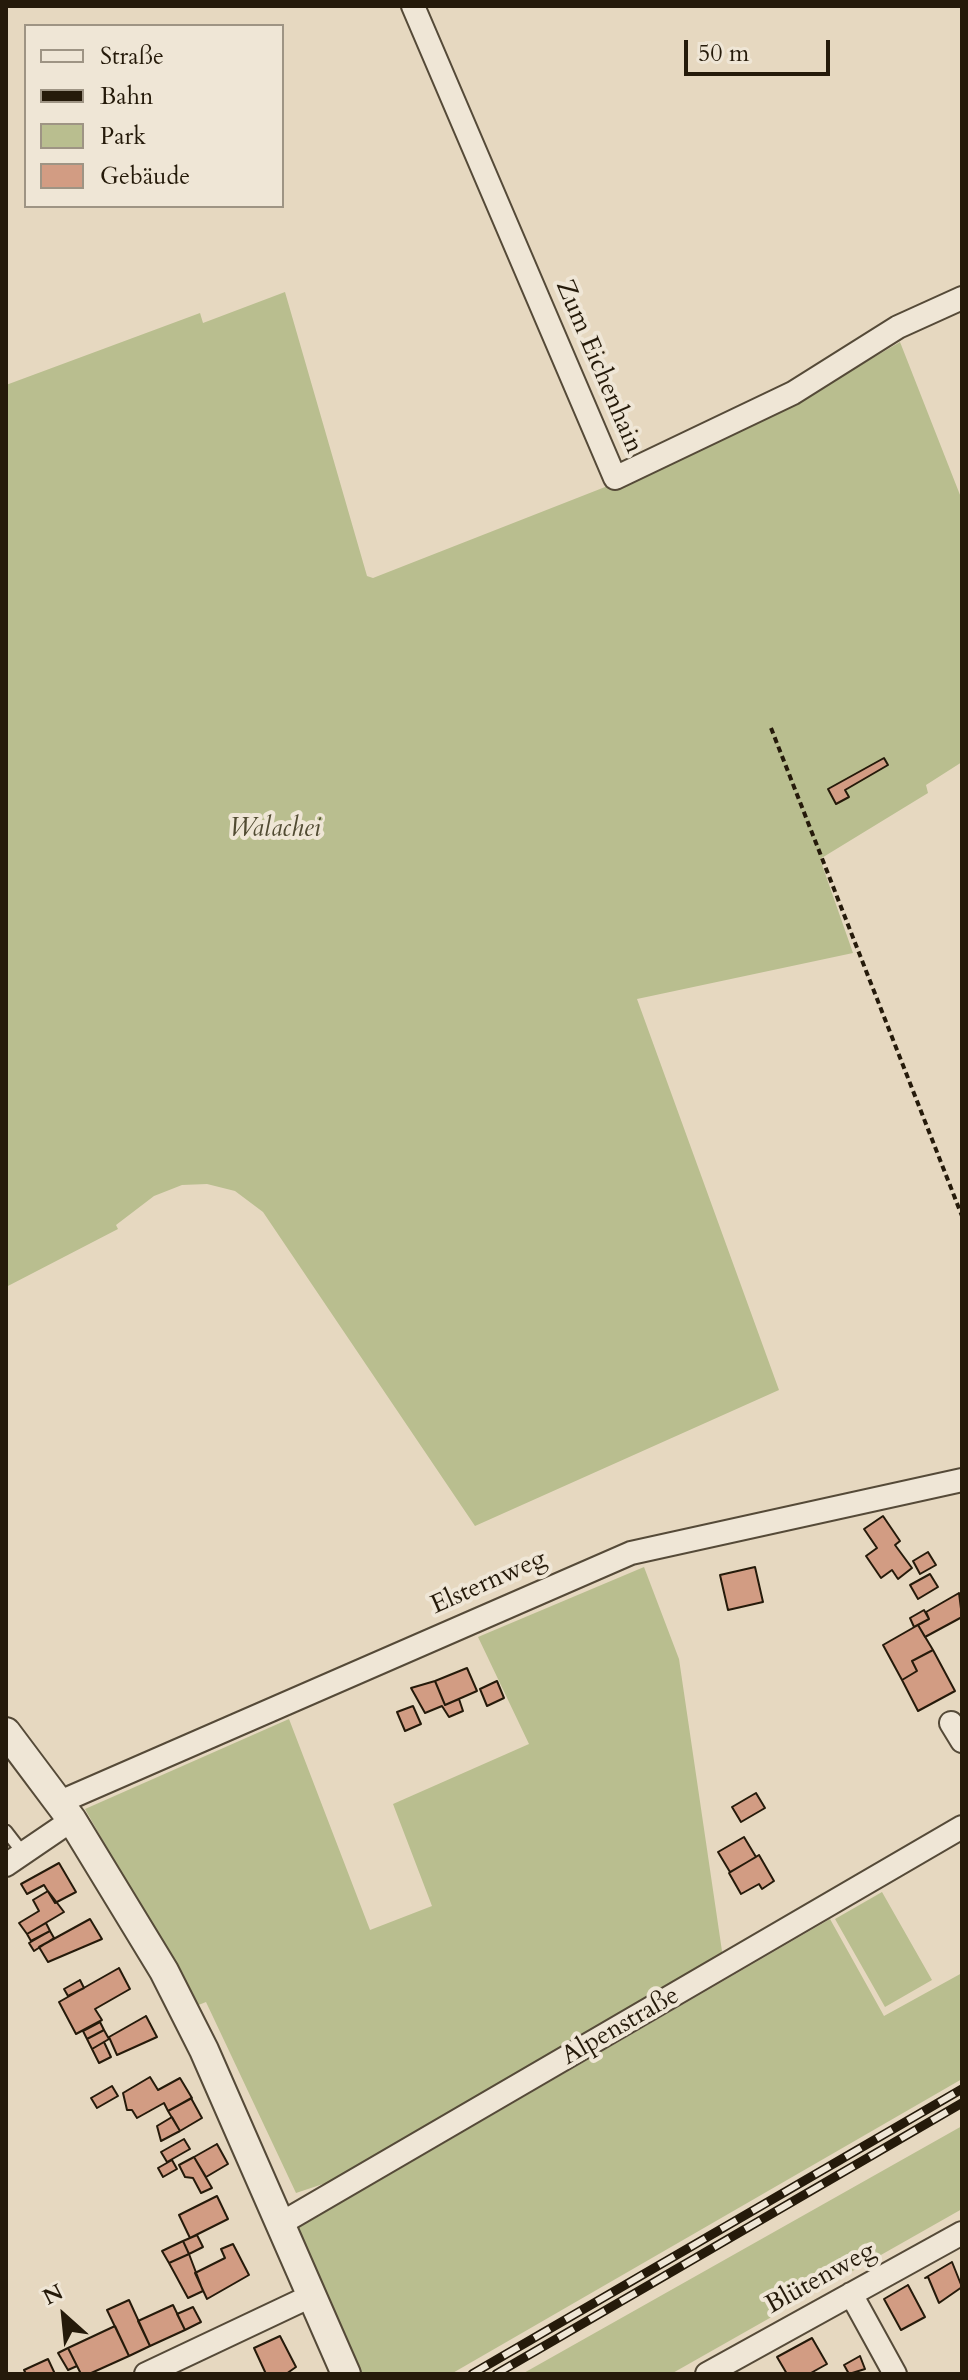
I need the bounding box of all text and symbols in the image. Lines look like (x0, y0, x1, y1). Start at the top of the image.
legend (24, 24, 284, 208)
scale bar (688, 24, 834, 74)
text: 50 m (698, 37, 749, 70)
text: Straße (100, 40, 164, 73)
text: Bahn (100, 80, 154, 113)
text: Park (100, 120, 146, 153)
text: Gebäude (100, 160, 190, 193)
street label: Zum Eichenhain (547, 276, 649, 458)
park label: Walachei (229, 814, 321, 846)
street label: Elsternweg (427, 1544, 551, 1622)
street label: Alpenstraße (557, 1981, 685, 2073)
street label: Blütenweg (761, 2236, 881, 2322)
north arrow (24, 2276, 104, 2356)
text: N (38, 2277, 68, 2312)

